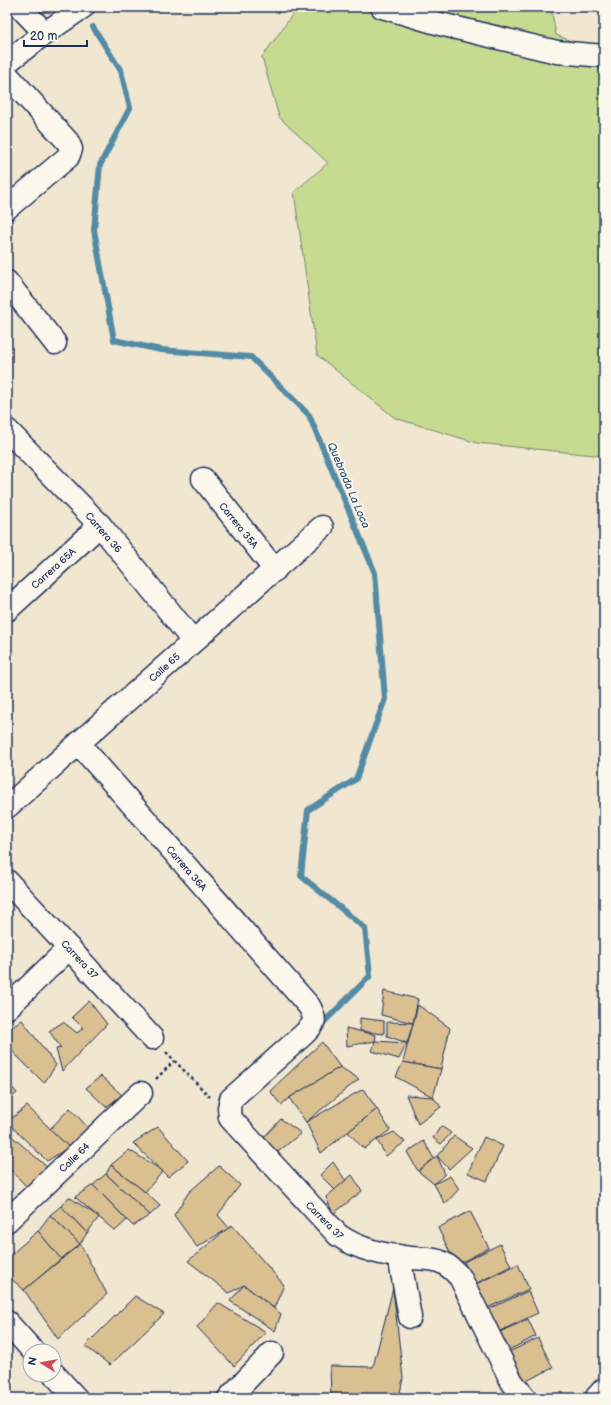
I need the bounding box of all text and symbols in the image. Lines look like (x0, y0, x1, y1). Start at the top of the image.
scale bar (24, 22, 87, 48)
text: 20 m (30, 29, 57, 44)
water label: Quebrada La Loca (325, 440, 373, 530)
street label: Carrera 35A (216, 500, 261, 552)
street label: Carrera 36 (82, 510, 124, 555)
street label: Carrera 65A (29, 545, 79, 592)
street label: Calle 65 (147, 651, 183, 685)
street label: Carrera 36A (163, 844, 210, 894)
street label: Carrera 37 (58, 938, 100, 982)
street label: Calle 64 (57, 1140, 93, 1175)
street label: Carrera 37 (303, 1199, 346, 1242)
north arrow (22, 1343, 62, 1383)
text: N (26, 1356, 40, 1366)

